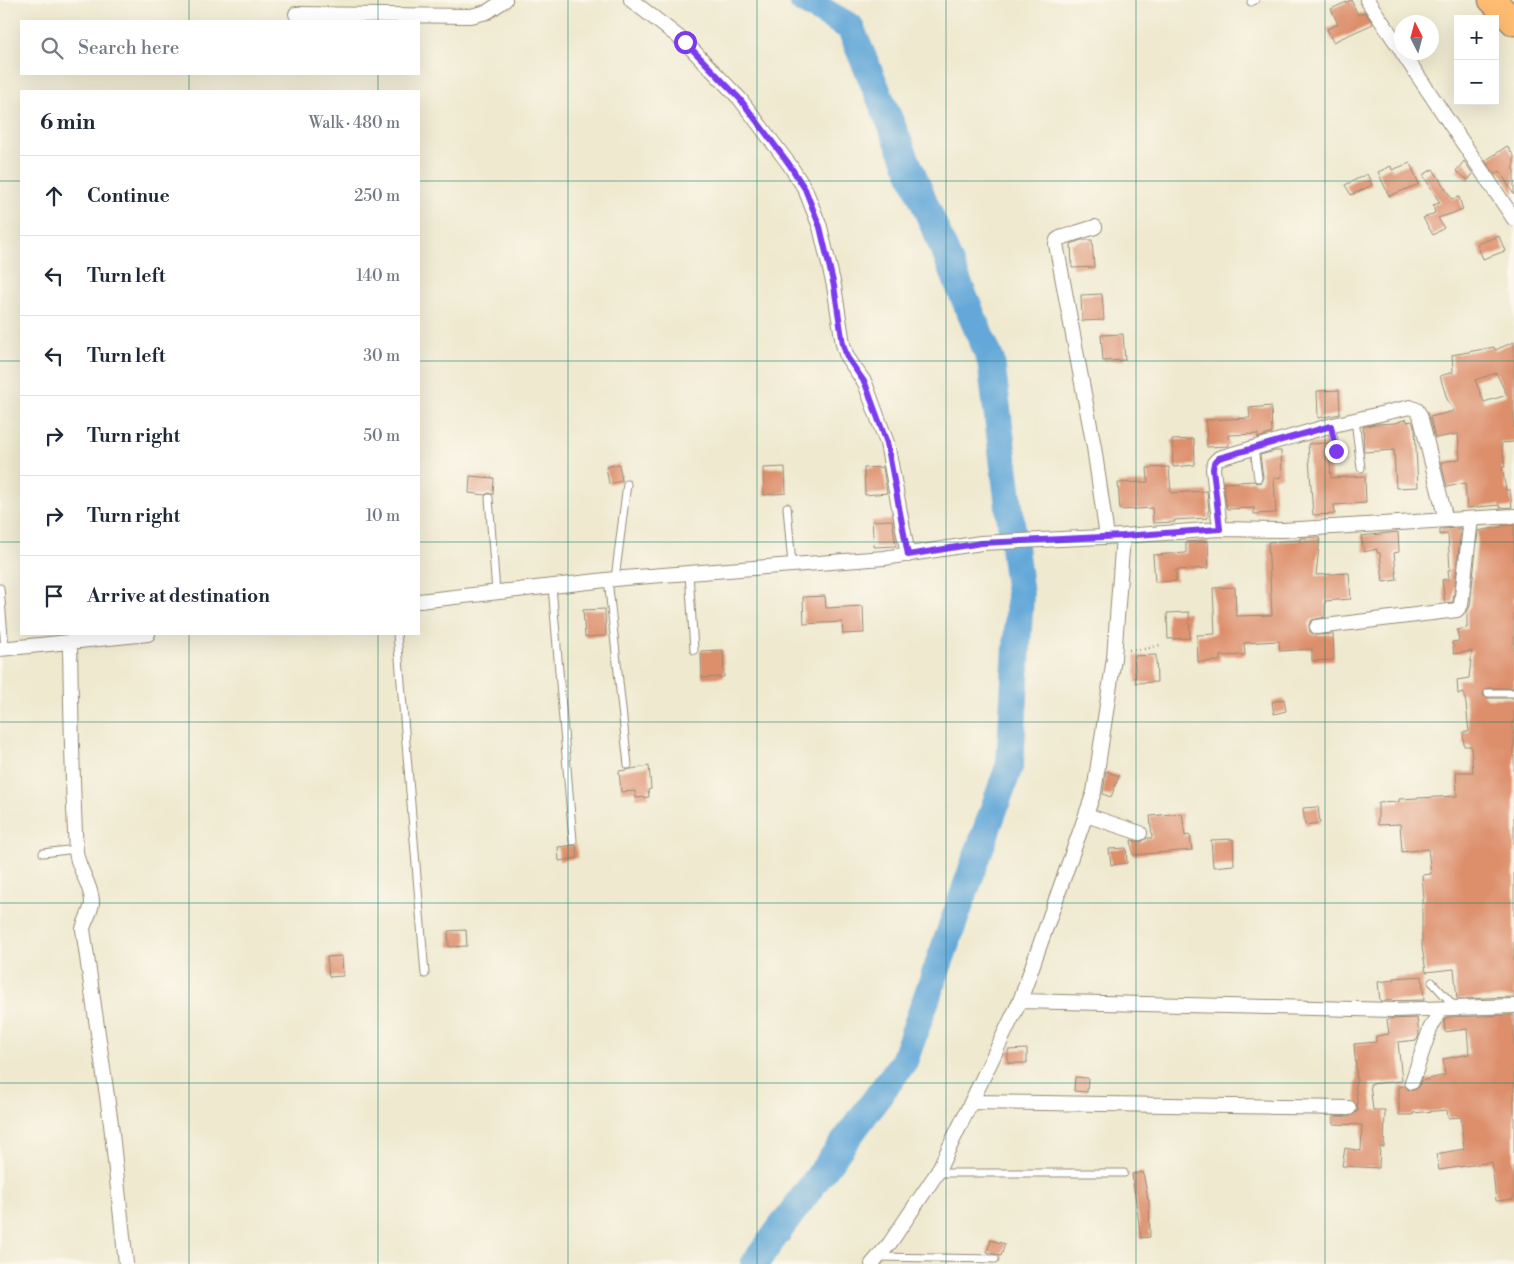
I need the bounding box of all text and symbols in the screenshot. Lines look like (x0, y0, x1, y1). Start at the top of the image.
north arrow (1394, 15, 1439, 60)
map controls (1454, 15, 1499, 105)
button: + (1454, 15, 1499, 60)
search box (20, 20, 420, 75)
route start (674, 31, 697, 54)
icon: search (38, 34, 66, 62)
text: Search here (78, 36, 179, 60)
button: − (1454, 60, 1499, 105)
text: 6 min (40, 110, 95, 136)
text: Walk · 480 m (309, 113, 400, 133)
icon: ahead (40, 182, 68, 210)
text: Continue (87, 184, 170, 208)
text: 250 m (354, 186, 400, 206)
icon: left (40, 262, 68, 290)
text: Turn left (87, 264, 166, 288)
text: 140 m (356, 266, 400, 286)
icon: left (40, 342, 68, 370)
text: Turn left (87, 344, 166, 368)
text: 30 m (363, 346, 400, 366)
icon: right (40, 422, 68, 450)
text: Turn right (87, 424, 180, 448)
text: 50 m (363, 426, 400, 446)
route end (1325, 440, 1348, 463)
icon: right (40, 502, 68, 530)
text: Turn right (87, 504, 180, 528)
text: 10 m (366, 506, 400, 526)
icon: arrive (40, 582, 68, 610)
text: Arrive at destination (87, 584, 270, 608)

